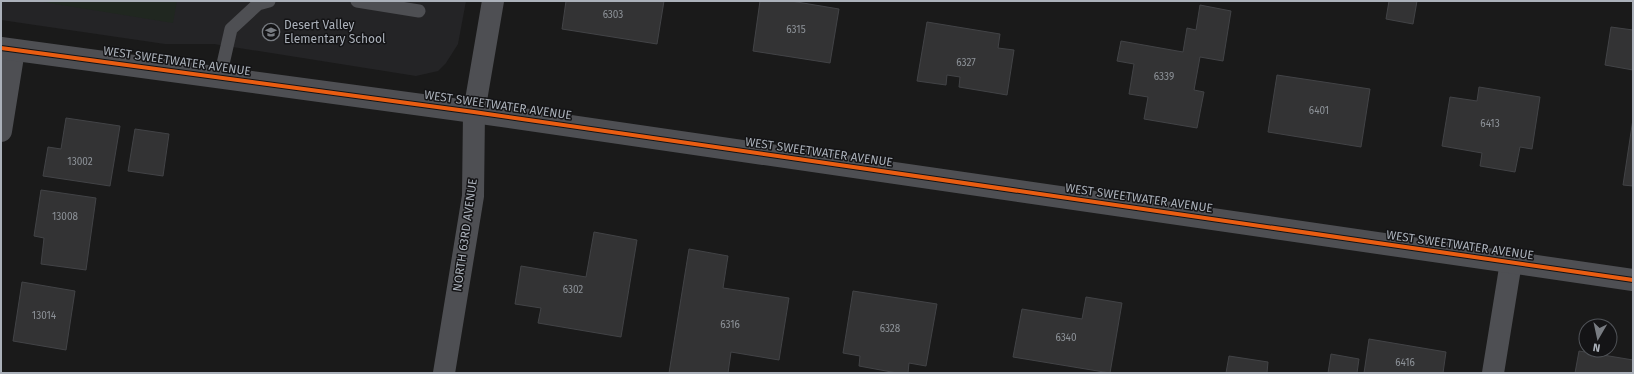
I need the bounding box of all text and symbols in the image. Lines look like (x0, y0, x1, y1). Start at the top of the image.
house number: 6303 (603, 9, 623, 21)
place label: Desert Valley Elementary School (284, 18, 386, 46)
school or university icon: Desert Valley Elementary School (261, 22, 281, 42)
house number: 6315 (786, 24, 806, 36)
street label: WEST SWEETWATER AVENUE (102, 44, 252, 78)
house number: 6327 (956, 57, 976, 69)
house number: 6339 (1154, 71, 1174, 83)
street label: WEST SWEETWATER AVENUE (423, 88, 573, 122)
house number: 6401 (1309, 105, 1329, 117)
house number: 6413 (1480, 118, 1500, 130)
street label: WEST SWEETWATER AVENUE (744, 135, 894, 169)
house number: 13002 (67, 156, 93, 168)
street label: NORTH 63RD AVENUE (450, 178, 480, 292)
street label: WEST SWEETWATER AVENUE (1064, 181, 1214, 215)
house number: 13008 (52, 211, 78, 223)
street label: WEST SWEETWATER AVENUE (1385, 228, 1535, 262)
house number: 6302 (563, 284, 583, 296)
house number: 13014 (32, 310, 57, 322)
north arrow (1578, 318, 1618, 358)
house number: 6316 (720, 319, 740, 331)
house number: 6328 (880, 323, 901, 335)
house number: 6340 (1055, 332, 1077, 344)
text: N (1592, 340, 1601, 354)
house number: 6416 (1395, 357, 1415, 369)

